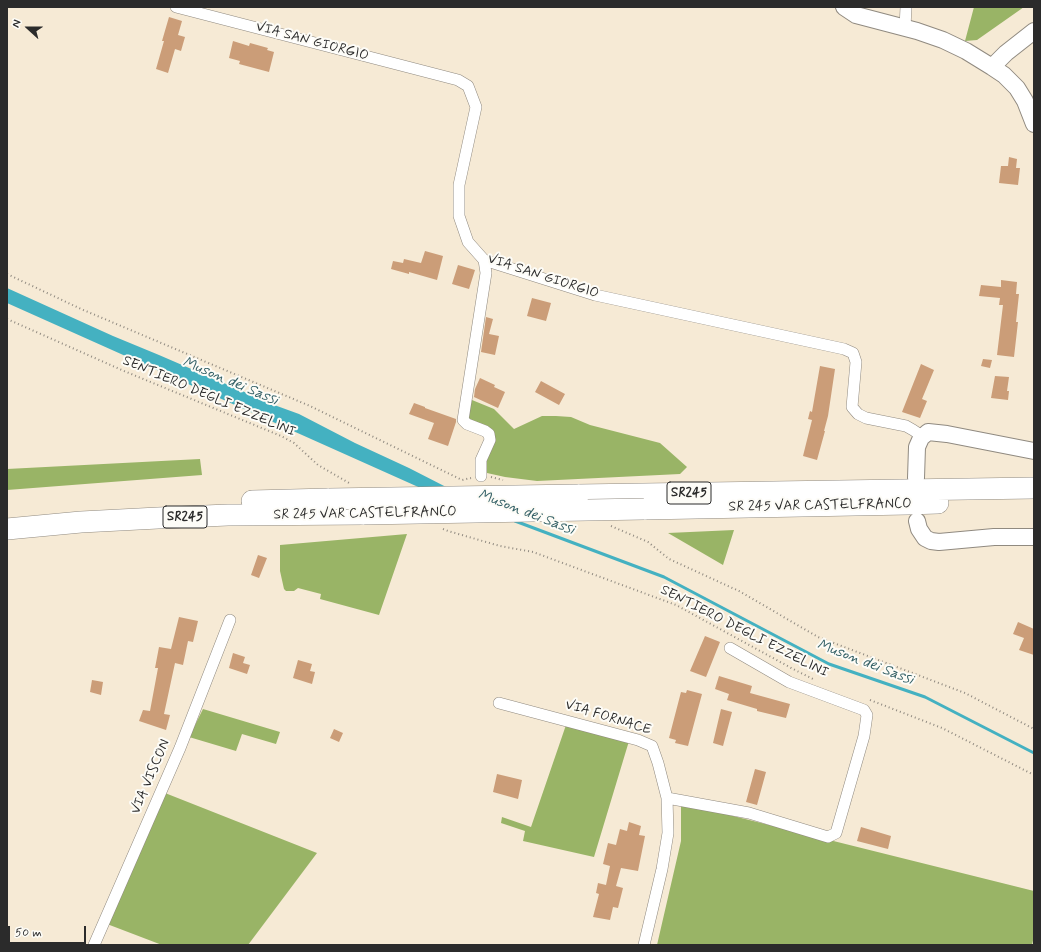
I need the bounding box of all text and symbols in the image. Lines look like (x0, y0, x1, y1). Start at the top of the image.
north arrow (8, 8, 48, 48)
text: N (9, 18, 25, 30)
street label: VIA SAN GIORGIO (254, 19, 370, 65)
street label: VIA SAN GIORGIO (485, 251, 601, 303)
street label: SENTIERO DEGLI EZZELINI (120, 353, 298, 441)
water label: Muson dei Sassi (179, 354, 281, 410)
road number: SR245 (667, 482, 711, 504)
water label: Muson dei Sassi (475, 486, 577, 540)
street label: SR 245 VAR CASTELFRANCO (728, 496, 912, 516)
street label: SR 245 VAR CASTELFRANCO (273, 504, 457, 524)
road number: SR245 (163, 506, 207, 528)
street label: SENTIERO DEGLI EZZELINI (657, 582, 831, 682)
water label: Muson dei Sassi (814, 636, 916, 690)
street label: VIA FORNACE (563, 697, 653, 739)
street label: VIA VISCON (128, 737, 174, 817)
scale bar (10, 918, 88, 944)
text: 50 m (15, 925, 42, 941)

